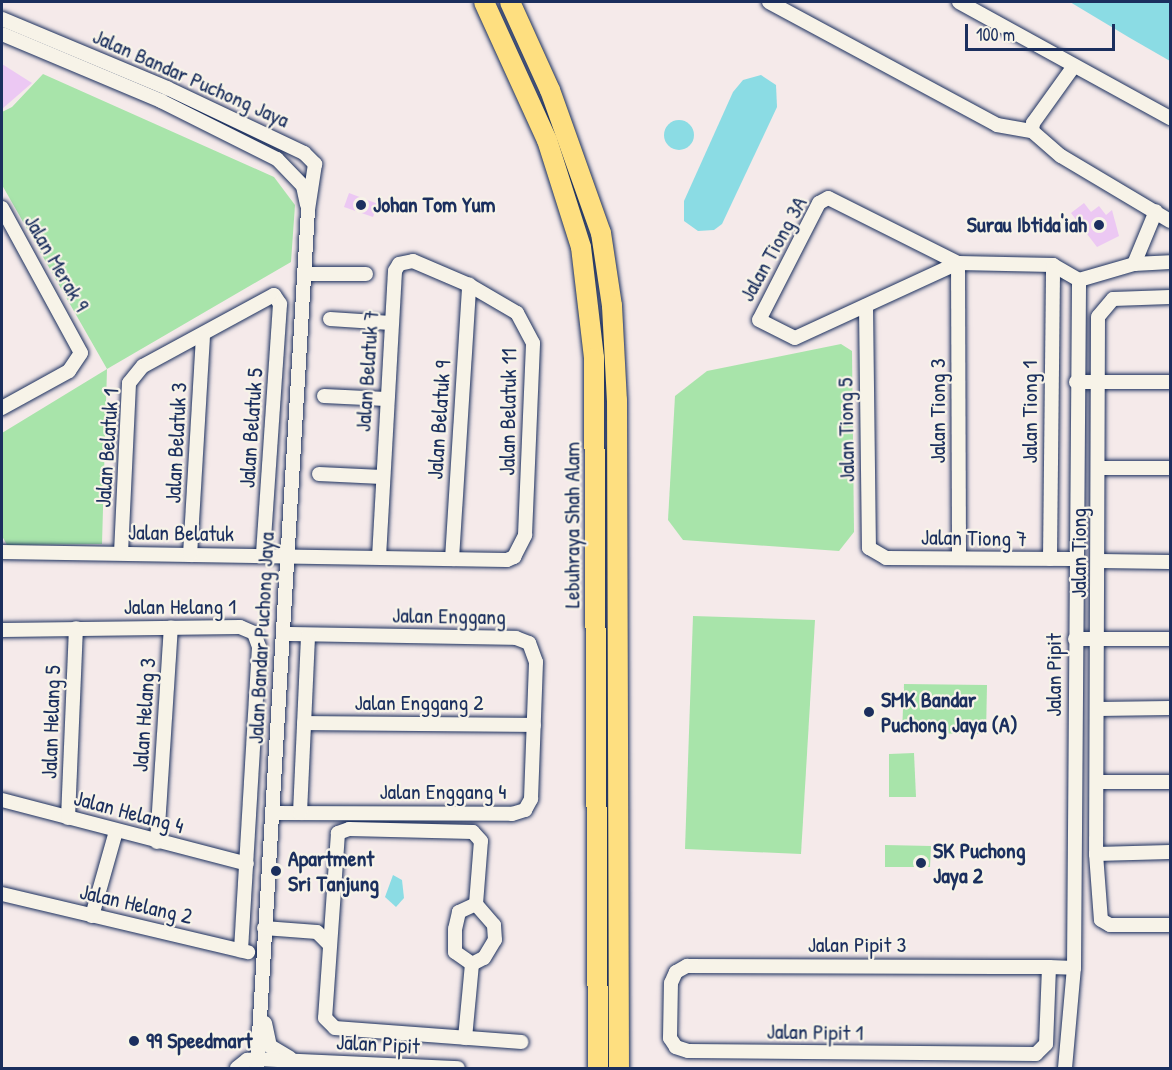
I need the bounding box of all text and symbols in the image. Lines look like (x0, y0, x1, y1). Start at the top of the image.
scale bar (968, 12, 1118, 50)
text: 100 m (976, 22, 1015, 47)
street label: Jalan Bandar Puchong Jaya (89, 23, 293, 133)
place label: Johan Tom Yum (373, 192, 496, 218)
street label: Jalan Tiong 3A (733, 192, 813, 306)
marker: Johan Tom Yum (354, 198, 368, 212)
street label: Jalan Merak 9 (19, 210, 95, 316)
place label: Surau Ibtida'iah (967, 212, 1087, 238)
marker: Surau Ibtida'iah (1092, 218, 1106, 232)
street label: Jalan Belatuk 7 (350, 309, 384, 433)
street label: Jalan Belatuk 11 (494, 348, 522, 476)
street label: Jalan Tiong 3 (925, 359, 951, 463)
street label: Jalan Belatuk 9 (422, 360, 456, 480)
street label: Jalan Tiong 1 (1017, 360, 1043, 464)
street label: Jalan Belatuk 5 (234, 367, 268, 489)
street label: Jalan Tiong 5 (832, 378, 860, 482)
street label: Jalan Belatuk 3 (160, 382, 192, 504)
street label: Jalan Belatuk 1 (90, 388, 124, 508)
street label: Lebuhraya Shah Alam (559, 442, 585, 608)
street label: Jalan Tiong (1066, 508, 1092, 598)
street label: Jalan Belatuk (128, 519, 234, 547)
street label: Jalan Tiong 7 (921, 524, 1027, 552)
street label: Jalan Bandar Puchong Jaya (242, 531, 280, 745)
street label: Jalan Helang 1 (124, 594, 236, 620)
street label: Jalan Enggang (392, 602, 506, 630)
street label: Jalan Pipit (1041, 633, 1067, 717)
street label: Jalan Helang 3 (127, 657, 161, 773)
street label: Jalan Helang 5 (36, 665, 66, 779)
place label: SMK Bandar Puchong Jaya (A) (881, 686, 1018, 738)
street label: Jalan Enggang 2 (354, 690, 484, 716)
marker: SMK Bandar Puchong Jaya (A) (862, 705, 876, 719)
street label: Jalan Enggang 4 (379, 779, 507, 805)
street label: Jalan Helang 4 (71, 785, 187, 839)
place label: SK Puchong Jaya 2 (933, 837, 1025, 888)
place label: Apartment Sri Tanjung (288, 845, 379, 896)
marker: SK Puchong Jaya 2 (914, 856, 928, 870)
marker: Apartment Sri Tanjung (269, 864, 283, 878)
street label: Jalan Helang 2 (77, 878, 195, 930)
street label: Jalan Pipit 3 (808, 932, 906, 958)
street label: Jalan Pipit 1 (766, 1018, 864, 1046)
place label: 99 Speedmart (146, 1028, 252, 1054)
street label: Jalan Pipit (336, 1029, 420, 1059)
marker: 99 Speedmart (127, 1034, 141, 1048)

